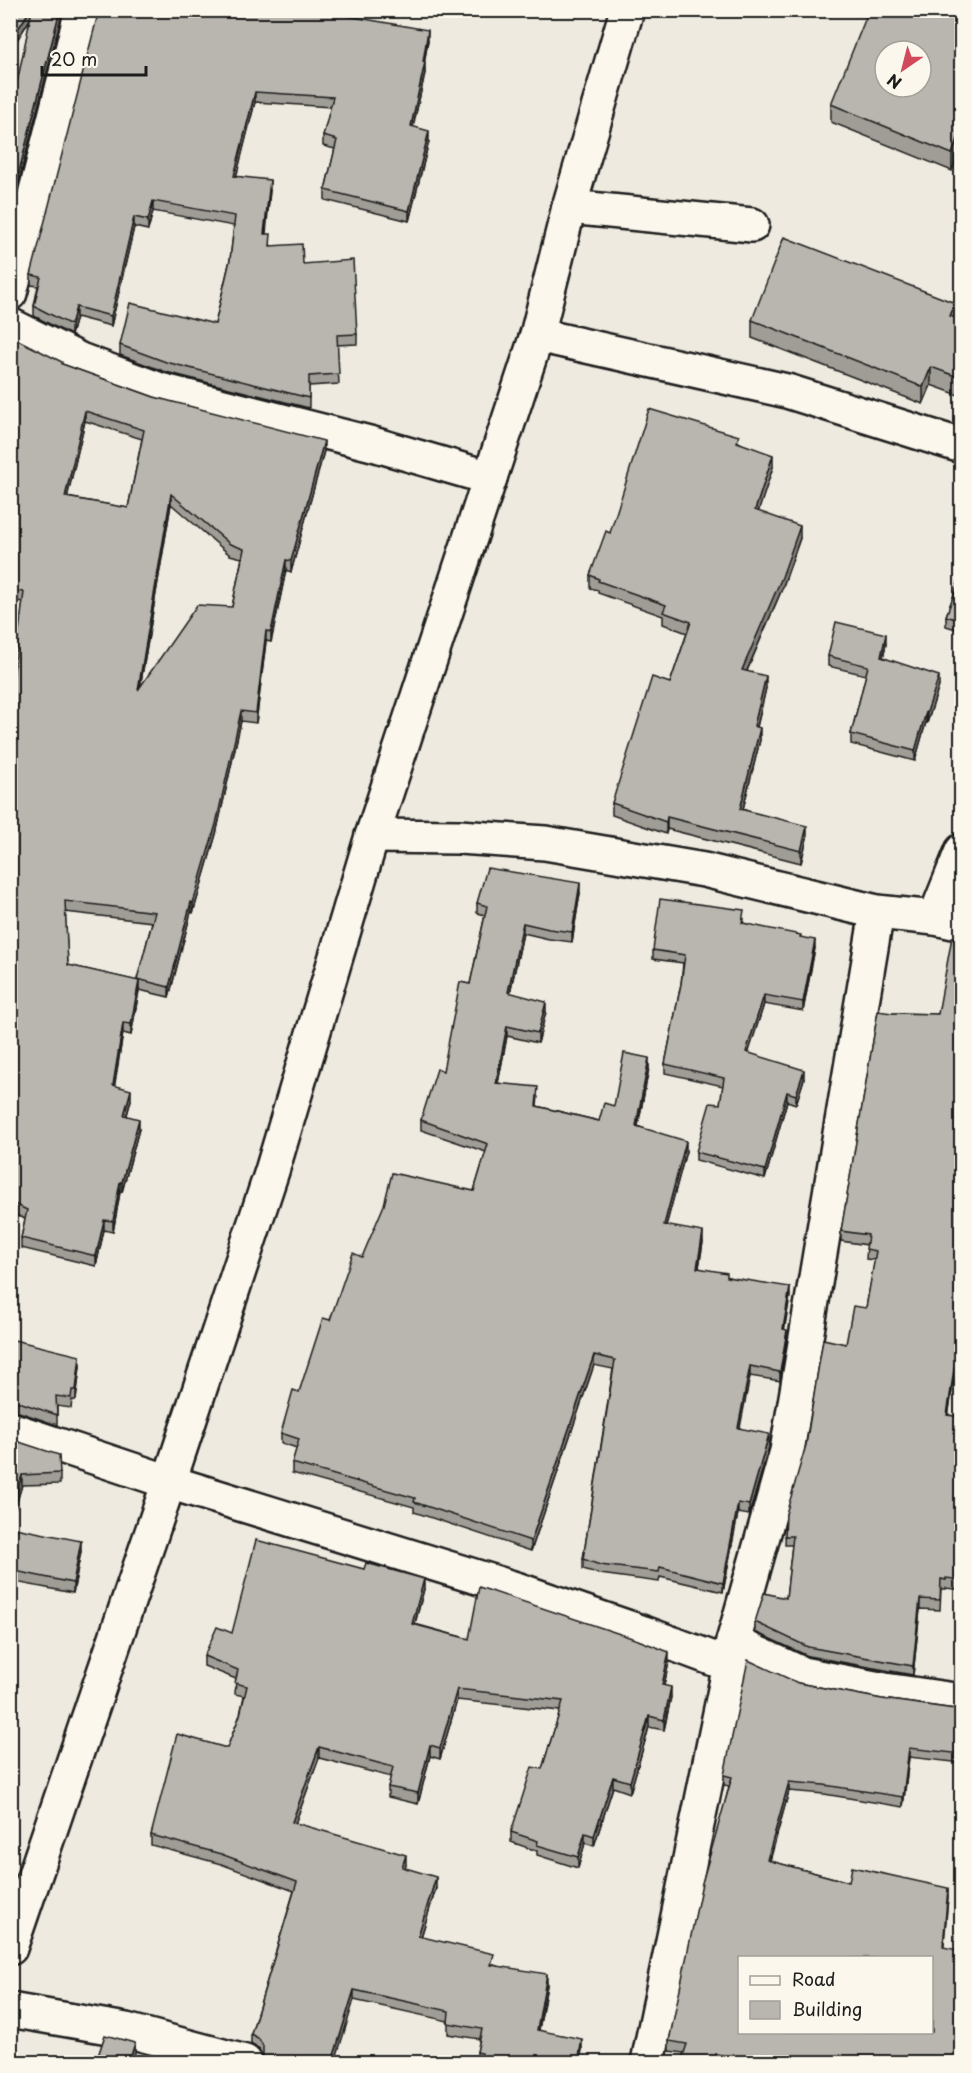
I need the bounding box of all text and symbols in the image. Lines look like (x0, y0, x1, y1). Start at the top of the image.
scale bar (42, 39, 146, 77)
north arrow (873, 39, 933, 99)
text: 20 m (51, 45, 97, 72)
text: N (882, 69, 906, 96)
legend (738, 1956, 933, 2034)
text: Road (792, 1965, 836, 1992)
text: Building (792, 1995, 862, 2022)

